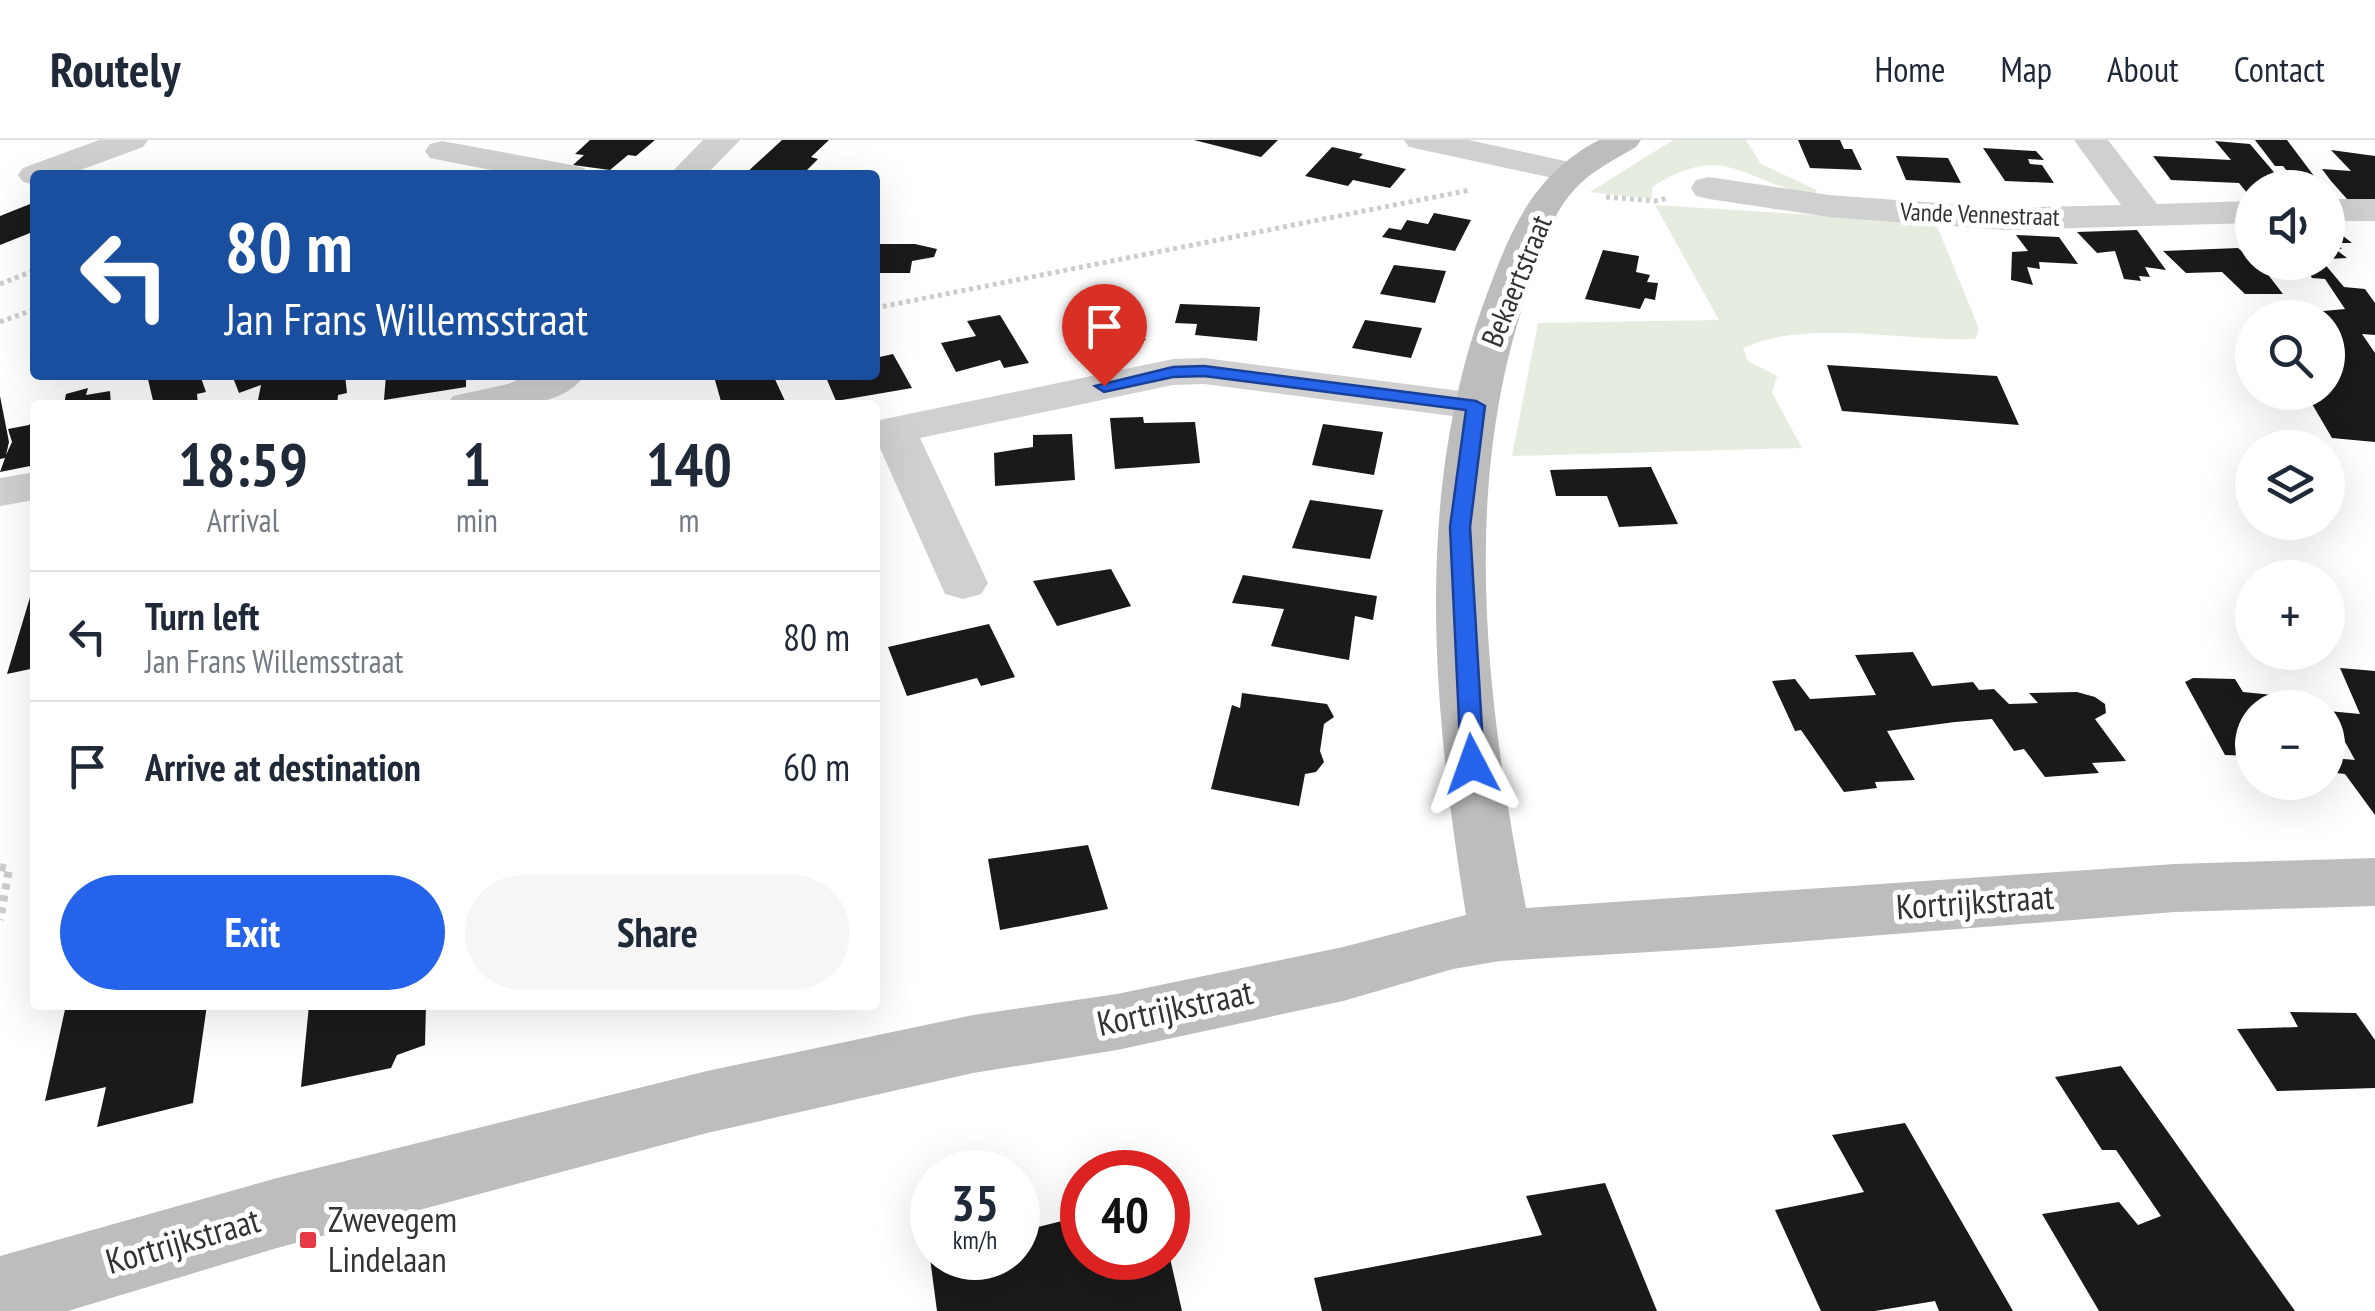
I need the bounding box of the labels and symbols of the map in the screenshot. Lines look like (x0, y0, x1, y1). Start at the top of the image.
street label: Vande Vennestraat (1899, 195, 2060, 233)
street label: Bekaertstraat (1472, 208, 1560, 352)
pin (1062, 284, 1147, 387)
position arrow (1420, 712, 1524, 816)
street label: Kortrijkstraat (1895, 873, 2056, 929)
street label: Kortrijkstraat (1093, 968, 1257, 1046)
speed limit sign: 40 (1060, 1150, 1190, 1280)
street label: Kortrijkstraat (100, 1196, 265, 1284)
place label: Zwevegem Lindelaan (328, 1196, 457, 1282)
marker: Zwevegem Lindelaan (297, 1229, 319, 1251)

